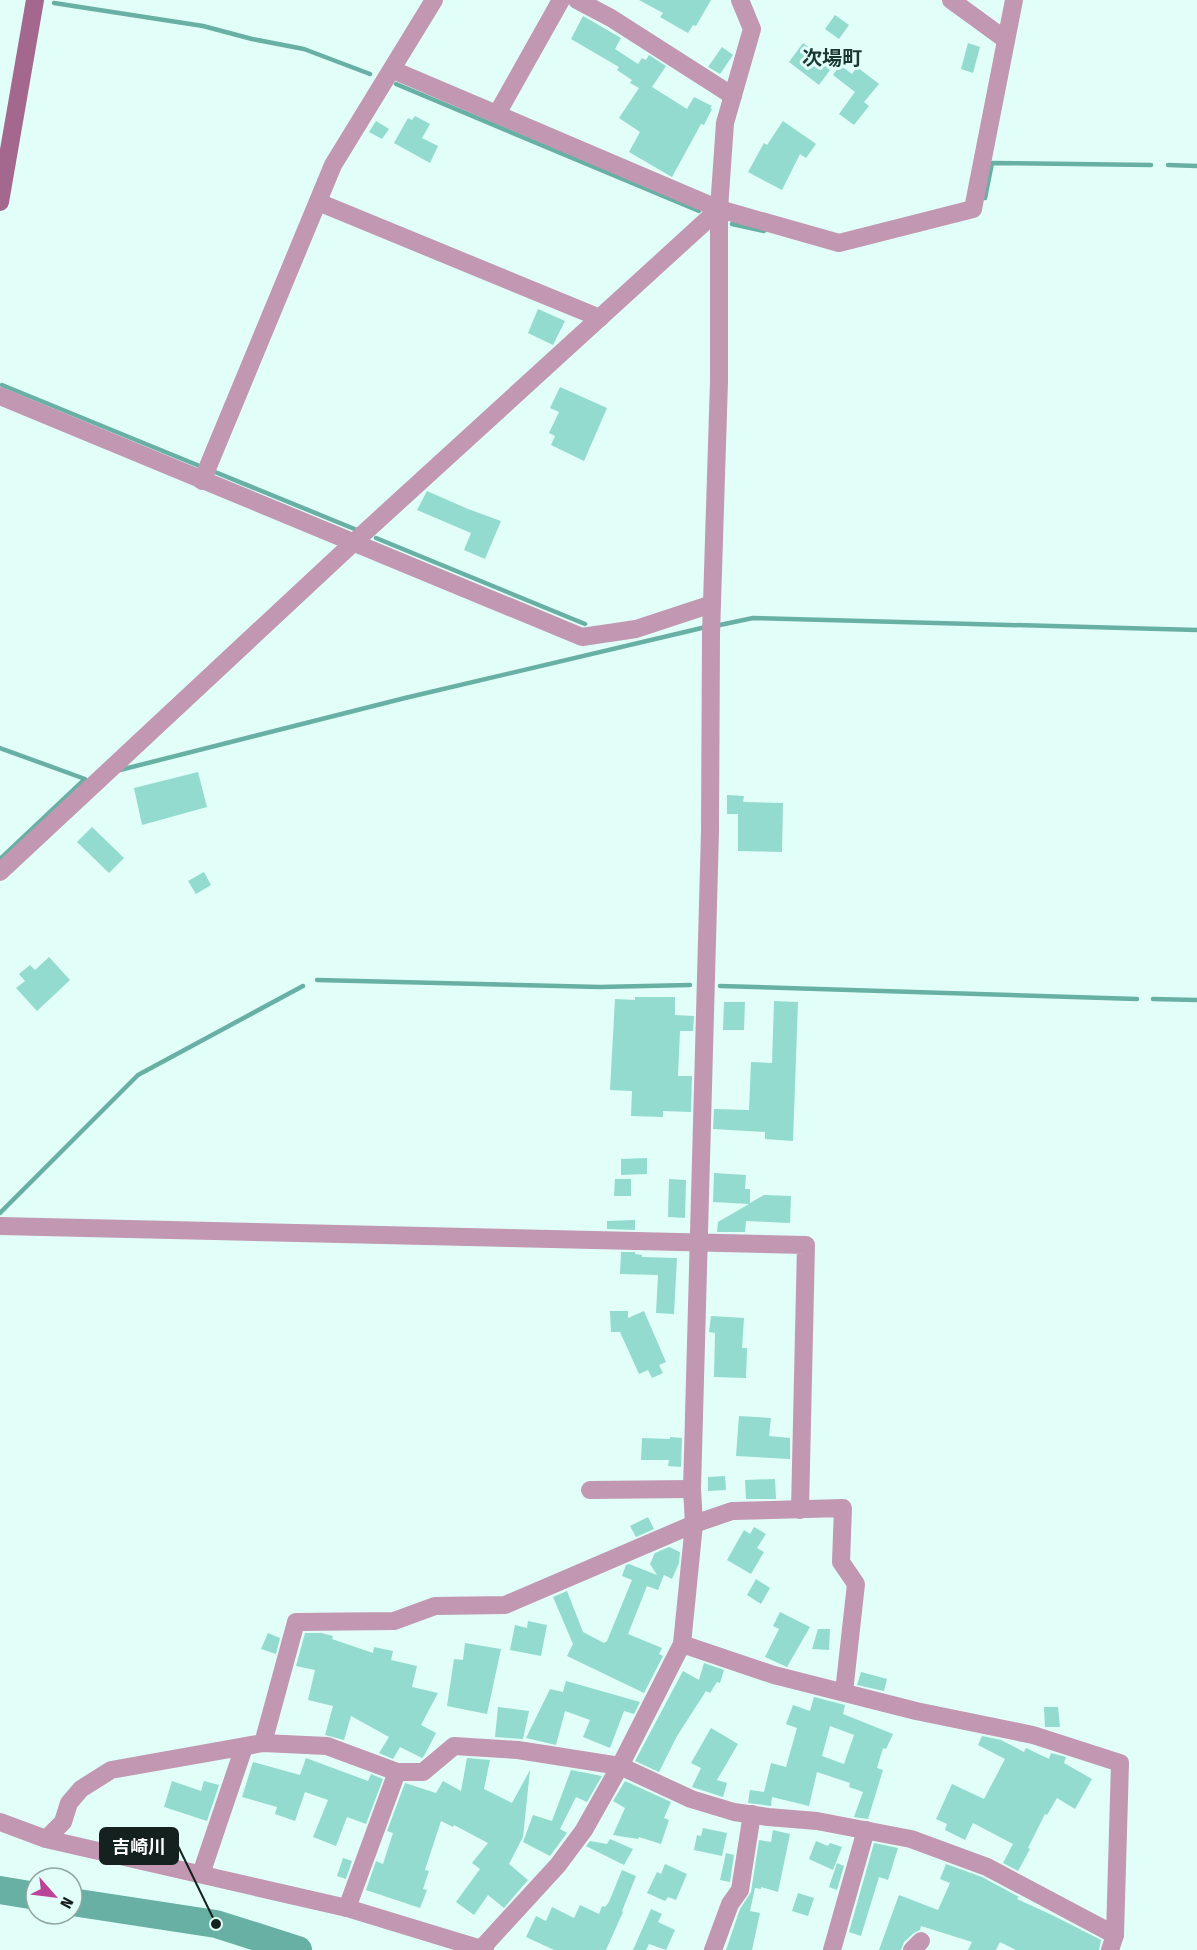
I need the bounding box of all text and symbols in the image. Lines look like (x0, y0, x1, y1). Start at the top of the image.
district label: 次場町 (802, 46, 862, 70)
callout: 吉崎川 (100, 1828, 178, 1864)
text: 吉崎川 (112, 1836, 166, 1858)
north arrow (24, 1866, 84, 1926)
text: N (56, 1894, 77, 1912)

